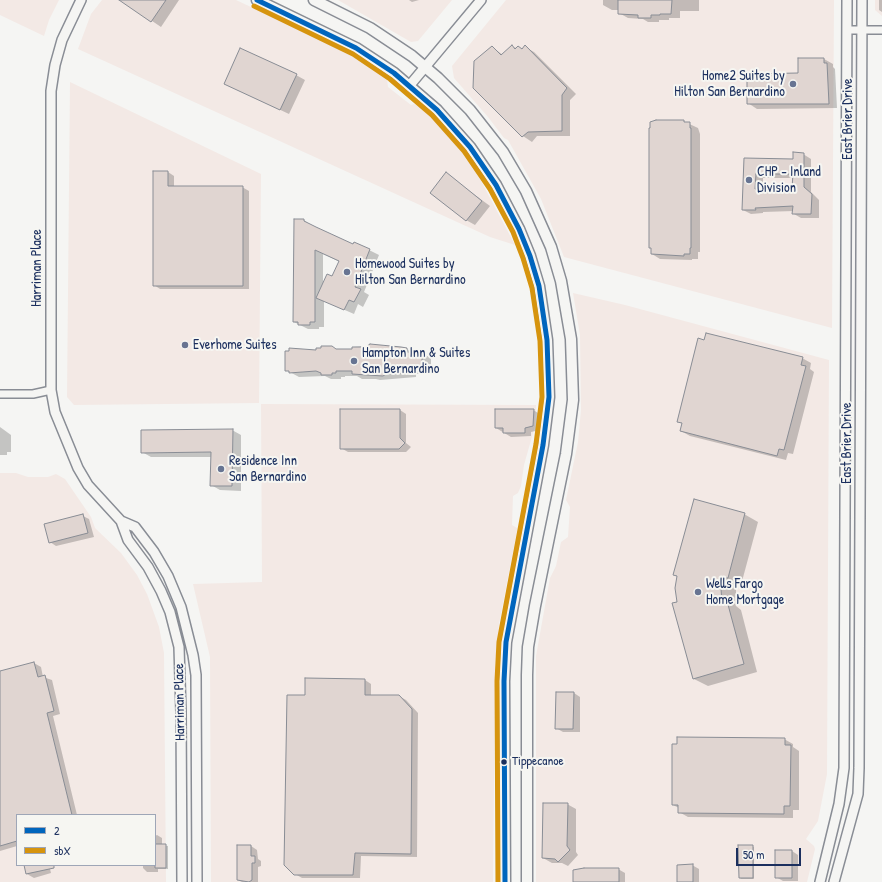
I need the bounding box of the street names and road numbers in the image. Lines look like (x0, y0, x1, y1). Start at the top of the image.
street label: East Brier Drive (840, 78, 856, 160)
street label: Harriman Place (29, 229, 45, 307)
street label: East Brier Drive (839, 402, 855, 484)
street label: Harriman Place (171, 663, 189, 741)

